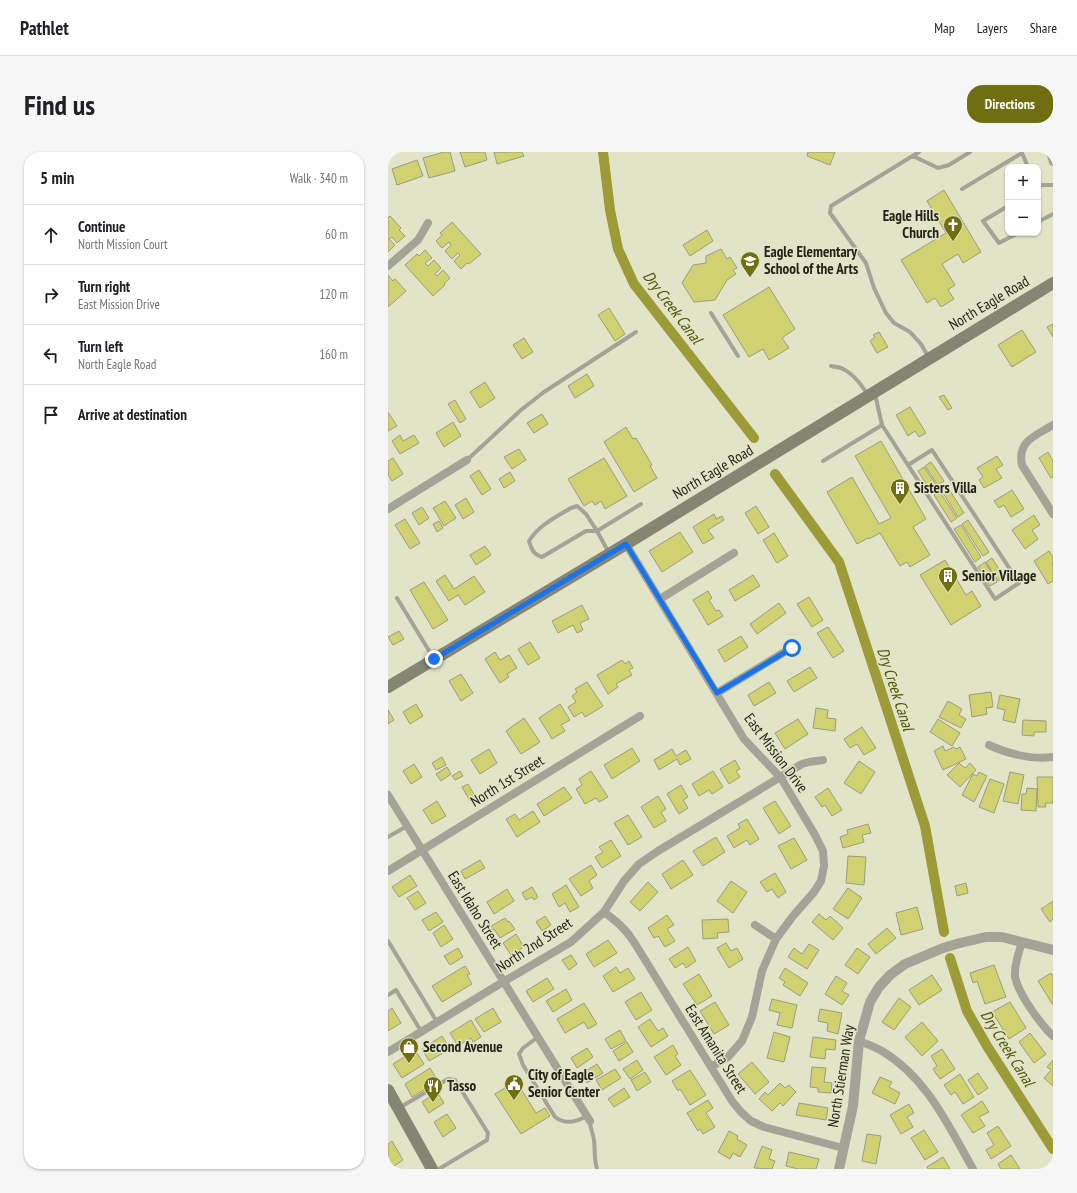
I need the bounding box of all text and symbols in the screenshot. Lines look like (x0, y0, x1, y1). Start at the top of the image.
text: Pathlet (20, 16, 69, 40)
text: Map (934, 19, 955, 37)
text: Layers (977, 19, 1008, 37)
text: Share (1030, 19, 1057, 37)
button: Directions (967, 85, 1053, 123)
text: Find us (24, 86, 95, 123)
map controls (1005, 164, 1041, 236)
button: + (1005, 164, 1041, 200)
text: 5 min (40, 167, 74, 189)
text: Walk · 340 m (290, 170, 348, 187)
button: − (1005, 200, 1041, 236)
place label: Eagle Hills Church (883, 206, 939, 242)
church icon: Eagle Hills Church (942, 214, 964, 242)
text: Continue (78, 217, 125, 236)
icon: ahead (40, 224, 62, 246)
text: 60 m (325, 226, 348, 243)
text: North Mission Court (78, 236, 168, 253)
place label: Eagle Elementary School of the Arts (764, 242, 858, 278)
school or university icon: Eagle Elementary School of the Arts (739, 250, 761, 278)
water label: Dry Creek Canal (639, 267, 708, 348)
street label: North Eagle Road (945, 271, 1032, 334)
text: Turn right (78, 277, 130, 296)
icon: right (40, 284, 62, 306)
text: 120 m (319, 286, 348, 303)
text: East Mission Drive (78, 296, 160, 313)
text: Turn left (78, 337, 123, 356)
icon: left (40, 344, 62, 366)
text: 160 m (319, 346, 348, 363)
text: North Eagle Road (78, 356, 156, 373)
icon: arrive (40, 404, 62, 426)
text: Arrive at destination (78, 405, 187, 424)
street label: North Eagle Road (669, 440, 756, 503)
building icon: Sisters Villa (889, 477, 911, 505)
place label: Sisters Villa (914, 478, 977, 497)
building icon: Senior Village (937, 565, 959, 593)
place label: Senior Village (962, 566, 1036, 585)
route start (783, 639, 801, 657)
water label: Dry Creek Canal (873, 645, 919, 734)
route end (425, 650, 443, 668)
street label: East Mission Drive (740, 709, 812, 796)
street label: North 1st Street (466, 750, 547, 811)
street label: East Idaho Street (444, 867, 507, 952)
street label: North 2nd Street (492, 913, 575, 976)
street label: East Amanita Street (681, 1001, 751, 1097)
water label: Dry Creek Canal (977, 1006, 1040, 1091)
street label: North Stierman Way (823, 1023, 858, 1129)
shop icon: Second Avenue (398, 1036, 420, 1064)
place label: Second Avenue (423, 1037, 503, 1056)
place label: City of Eagle Senior Center (528, 1065, 600, 1101)
public building icon: City of Eagle Senior Center (503, 1073, 525, 1101)
restaurant icon: Tasso (422, 1075, 444, 1103)
place label: Tasso (447, 1076, 477, 1095)

